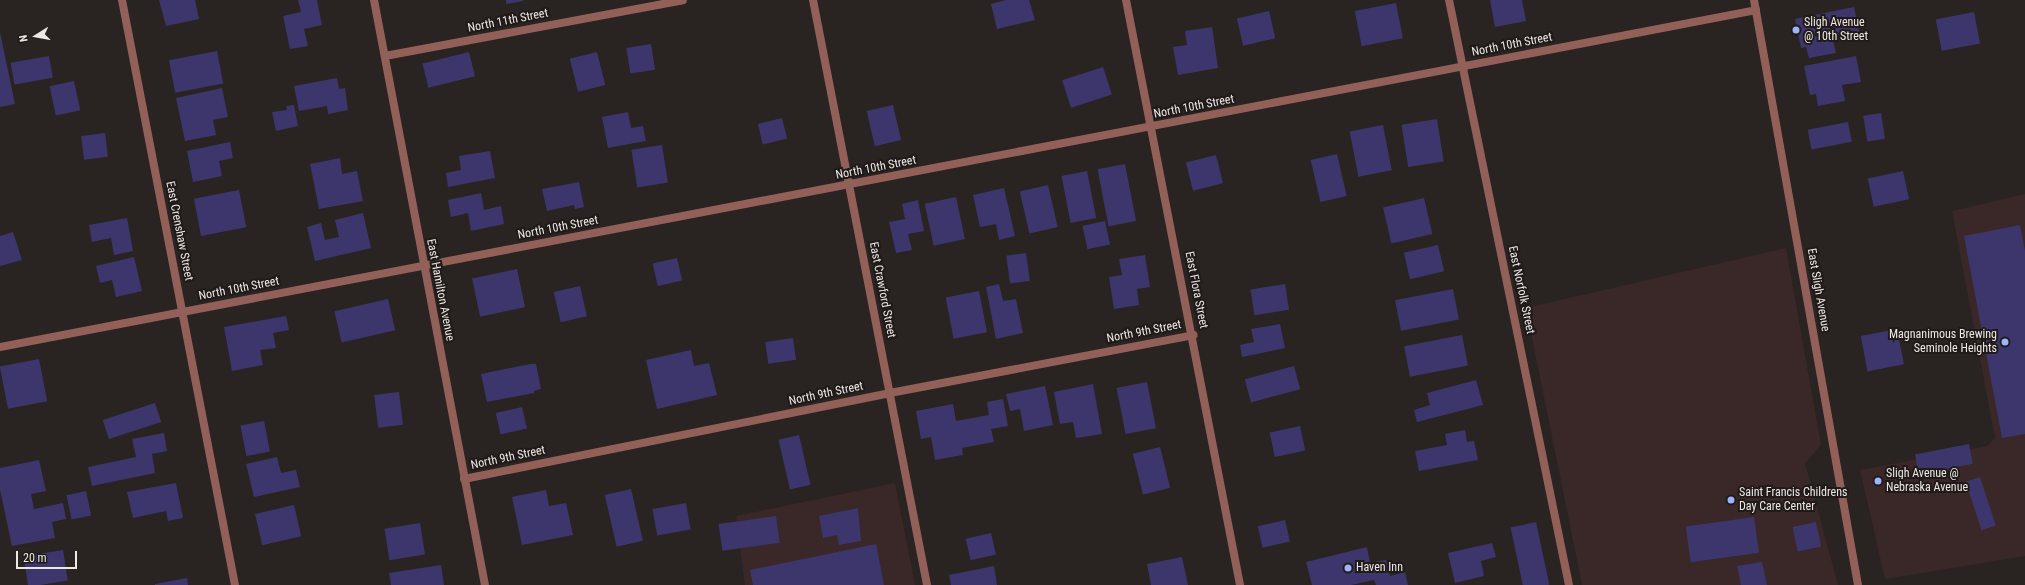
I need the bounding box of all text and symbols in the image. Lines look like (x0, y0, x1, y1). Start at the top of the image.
street label: North 11th Street (467, 6, 549, 36)
north arrow (16, 16, 56, 56)
place label: Sligh Avenue @ 10th Street (1804, 16, 1868, 44)
marker: Sligh Avenue @ 10th Street (1791, 25, 1801, 35)
street label: North 10th Street (1471, 30, 1553, 60)
text: N (17, 34, 31, 43)
street label: North 10th Street (1153, 92, 1235, 122)
street label: North 10th Street (835, 153, 917, 183)
street label: East Crenshaw Street (162, 180, 196, 282)
street label: North 10th Street (517, 213, 599, 243)
street label: East Hamilton Avenue (423, 238, 457, 342)
street label: East Crawford Street (866, 241, 898, 339)
street label: East Norfolk Street (1505, 245, 1537, 335)
street label: East Sligh Avenue (1804, 247, 1832, 333)
street label: East Flora Street (1181, 250, 1211, 330)
street label: North 10th Street (198, 274, 280, 304)
street label: North 9th Street (1105, 318, 1183, 346)
place label: Magnanimous Brewing Seminole Heights (1889, 328, 1997, 356)
marker: Magnanimous Brewing Seminole Heights (2000, 337, 2010, 347)
street label: North 9th Street (788, 379, 864, 409)
street label: North 9th Street (470, 443, 546, 473)
place label: Sligh Avenue @ Nebraska Avenue (1886, 467, 1968, 495)
marker: Sligh Avenue @ Nebraska Avenue (1873, 476, 1883, 486)
place label: Saint Francis Childrens Day Care Center (1739, 486, 1847, 514)
marker: Saint Francis Childrens Day Care Center (1726, 495, 1736, 505)
scale bar (18, 543, 79, 569)
text: 20 m (23, 551, 47, 565)
place label: Haven Inn (1356, 561, 1403, 575)
marker: Haven Inn (1343, 563, 1353, 573)

